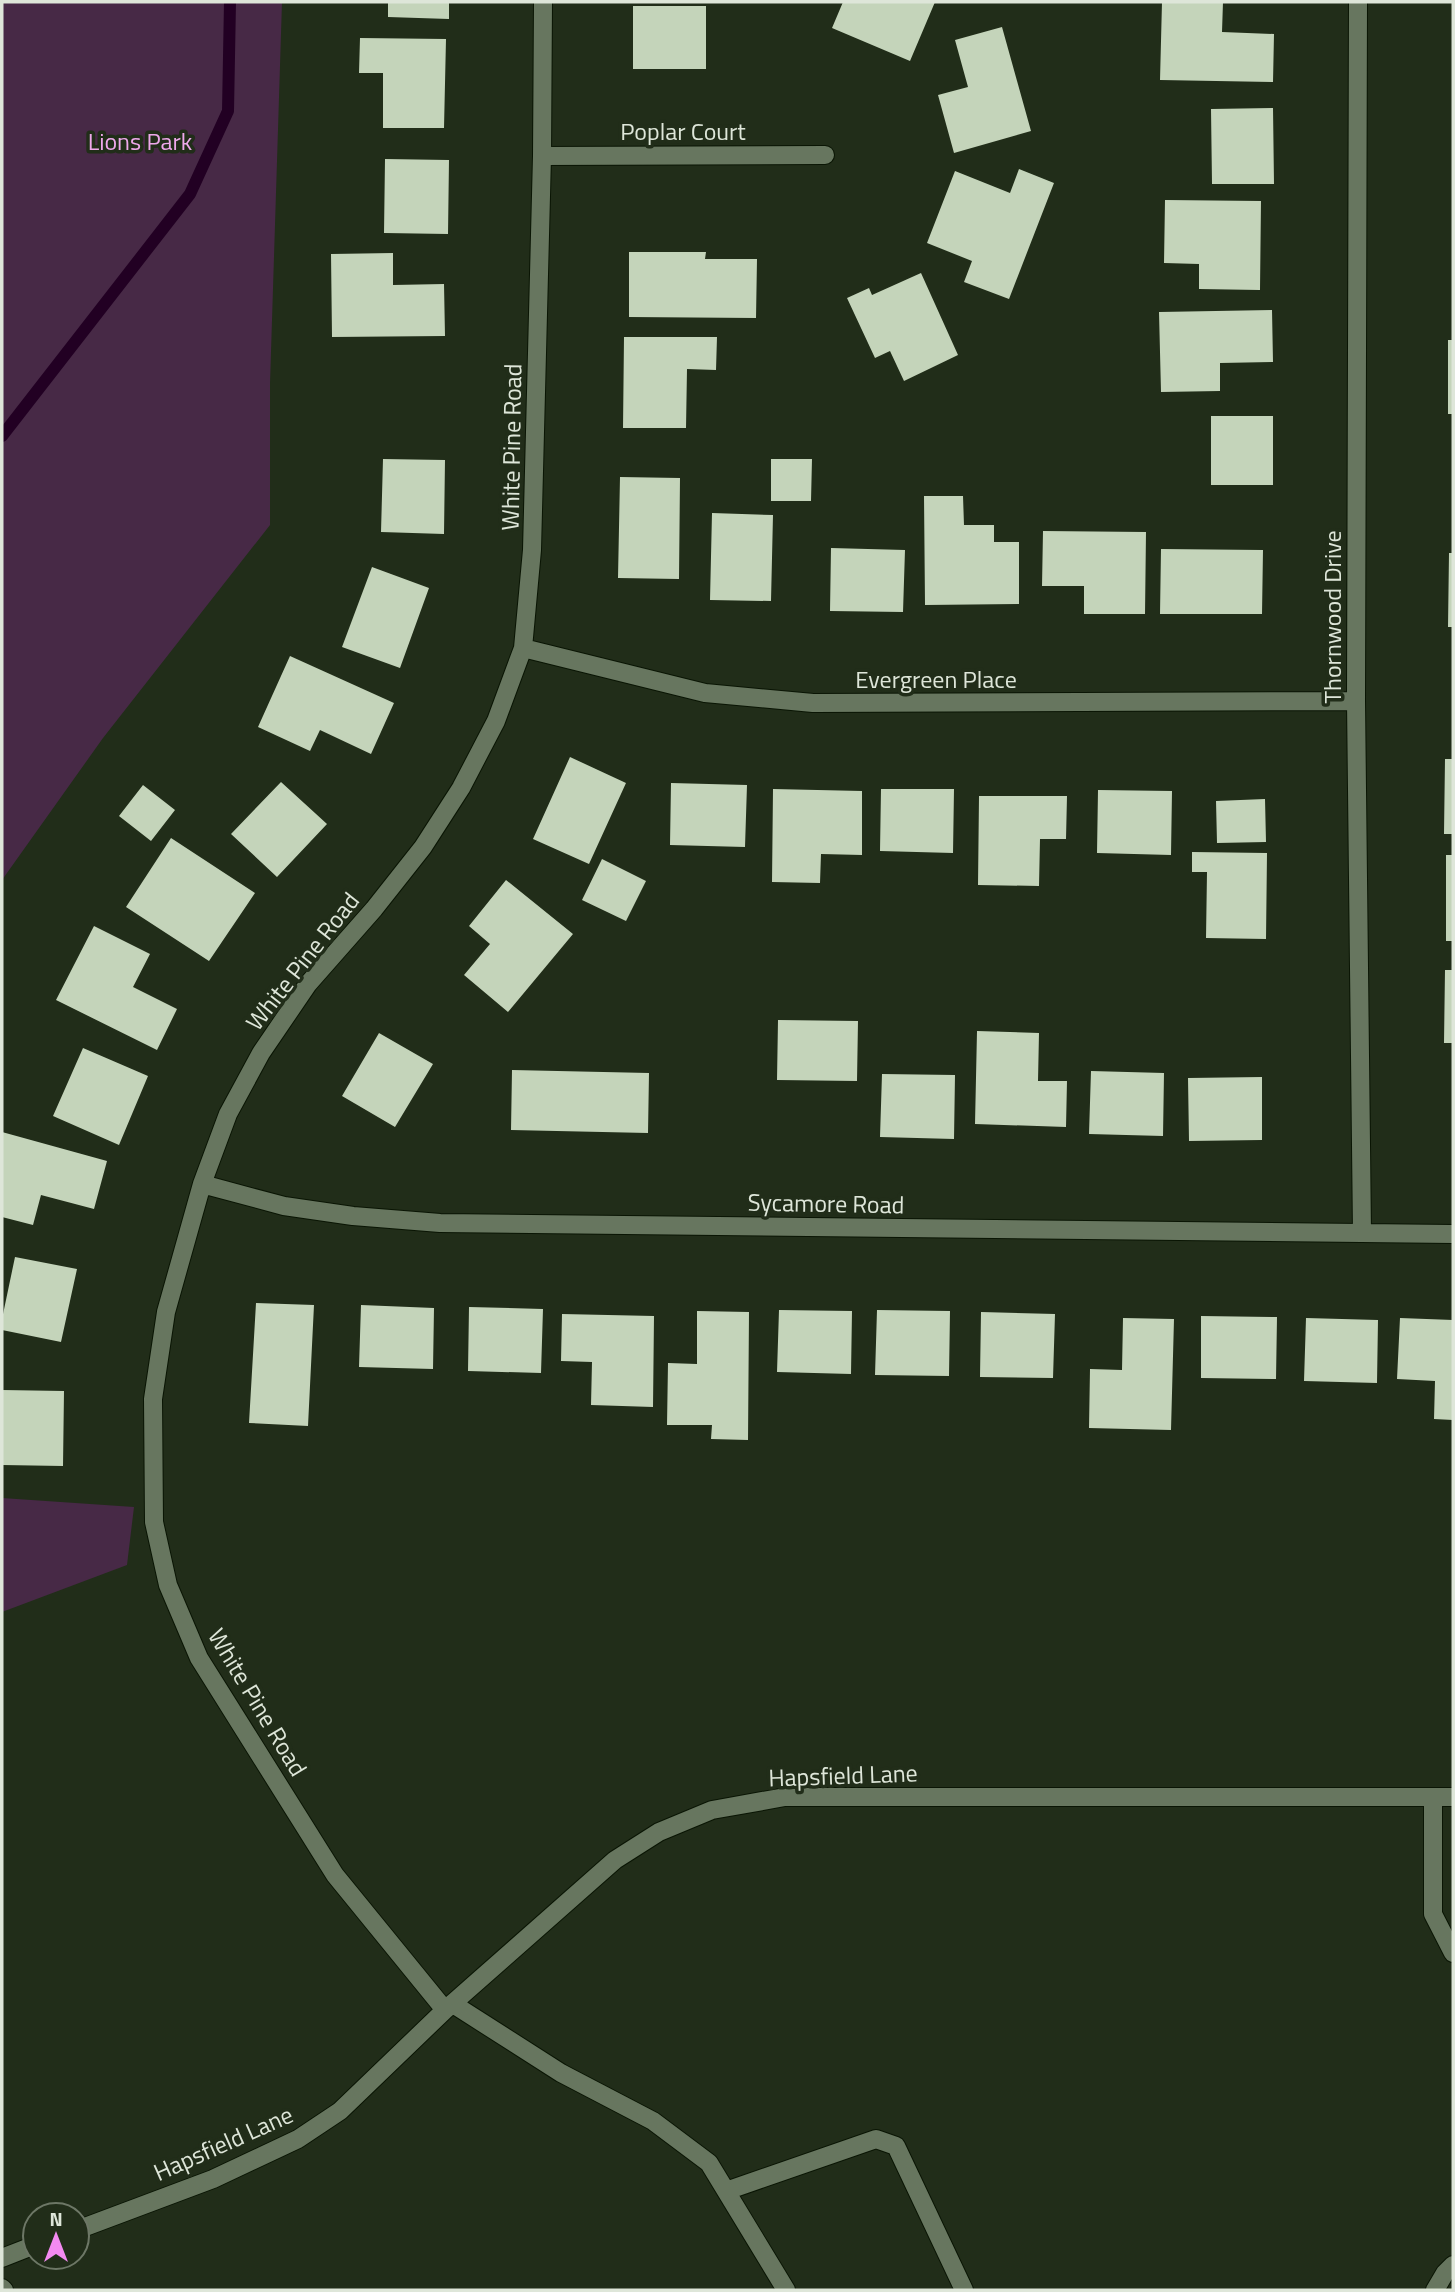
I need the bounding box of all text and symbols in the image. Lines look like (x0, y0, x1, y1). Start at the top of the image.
street label: Poplar Court (620, 113, 746, 149)
park label: Lions Park (88, 123, 193, 159)
street label: White Pine Road (492, 363, 530, 531)
street label: Thornwood Drive (1314, 530, 1350, 704)
street label: Evergreen Place (855, 661, 1017, 697)
street label: White Pine Road (236, 884, 368, 1038)
street label: Sycamore Road (747, 1184, 905, 1222)
street label: White Pine Road (200, 1621, 316, 1783)
street label: Hapsfield Lane (768, 1754, 918, 1796)
street label: Hapsfield Lane (147, 2096, 299, 2190)
north arrow (21, 2201, 91, 2271)
text: N (49, 2204, 63, 2233)

